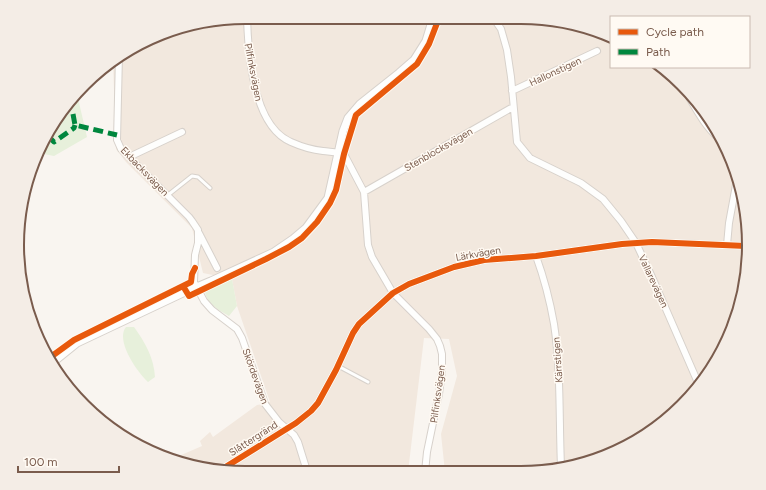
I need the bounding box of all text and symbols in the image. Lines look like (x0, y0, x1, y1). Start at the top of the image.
legend (610, 16, 750, 68)
text: Cycle path (646, 25, 704, 39)
street label: Pilfinksvägen (242, 42, 266, 103)
text: Path (646, 45, 670, 59)
street label: Hallonstigen (527, 54, 584, 89)
street label: Stenblocksvägen (402, 124, 475, 174)
street label: Ekbacksvägen (118, 144, 172, 199)
street label: Lärkvägen (454, 243, 502, 264)
street label: Vallarevägen (636, 253, 672, 310)
street label: Kärrstigen (549, 336, 566, 383)
street label: Skördevägen (239, 346, 272, 406)
street label: Pilfinksvägen (427, 364, 448, 424)
street label: Slåttergränd (226, 418, 280, 459)
scale bar (18, 448, 119, 474)
text: 100 m (24, 455, 58, 469)

